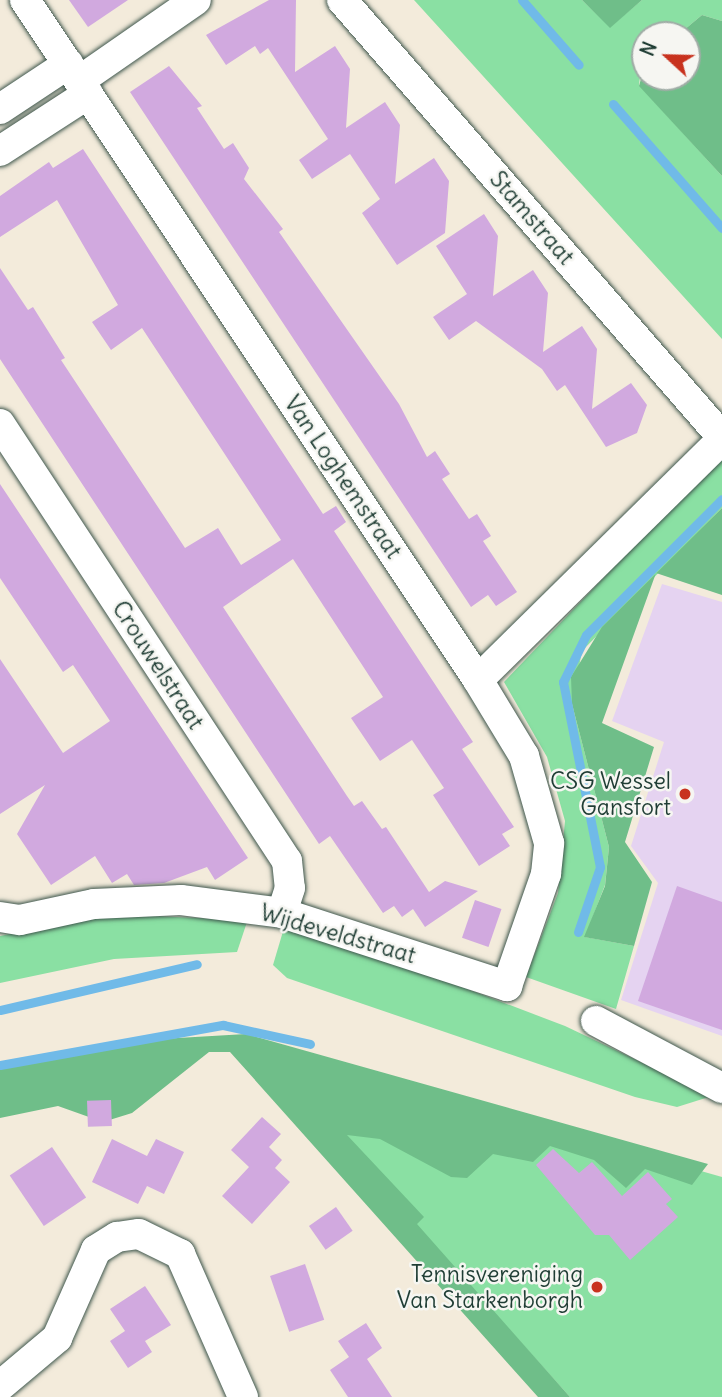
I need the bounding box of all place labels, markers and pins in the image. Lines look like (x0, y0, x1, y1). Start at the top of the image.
place label: CSG Wessel Gansfort (550, 767, 671, 821)
marker: CSG Wessel Gansfort (677, 786, 693, 802)
place label: Tennisvereniging Van Starkenborgh (397, 1260, 583, 1314)
marker: Tennisvereniging Van Starkenborgh (589, 1279, 605, 1295)

